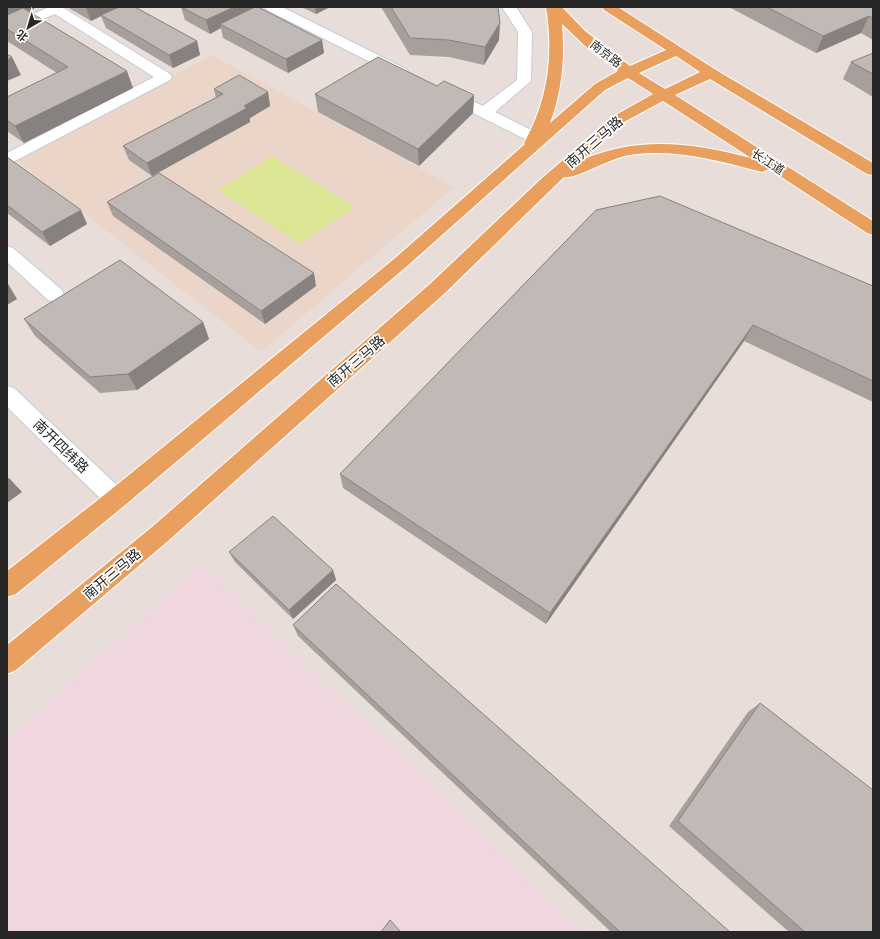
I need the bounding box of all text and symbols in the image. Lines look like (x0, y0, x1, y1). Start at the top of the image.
north arrow (8, 8, 48, 48)
text: 北 (14, 27, 30, 44)
street label: 南京路 (588, 37, 624, 71)
street label: 南开三马路 (562, 113, 626, 172)
street label: 长江道 (749, 146, 787, 178)
street label: 南开三马路 (324, 332, 388, 391)
street label: 南开四纬路 (30, 416, 92, 477)
street label: 南开三马路 (80, 545, 145, 603)

